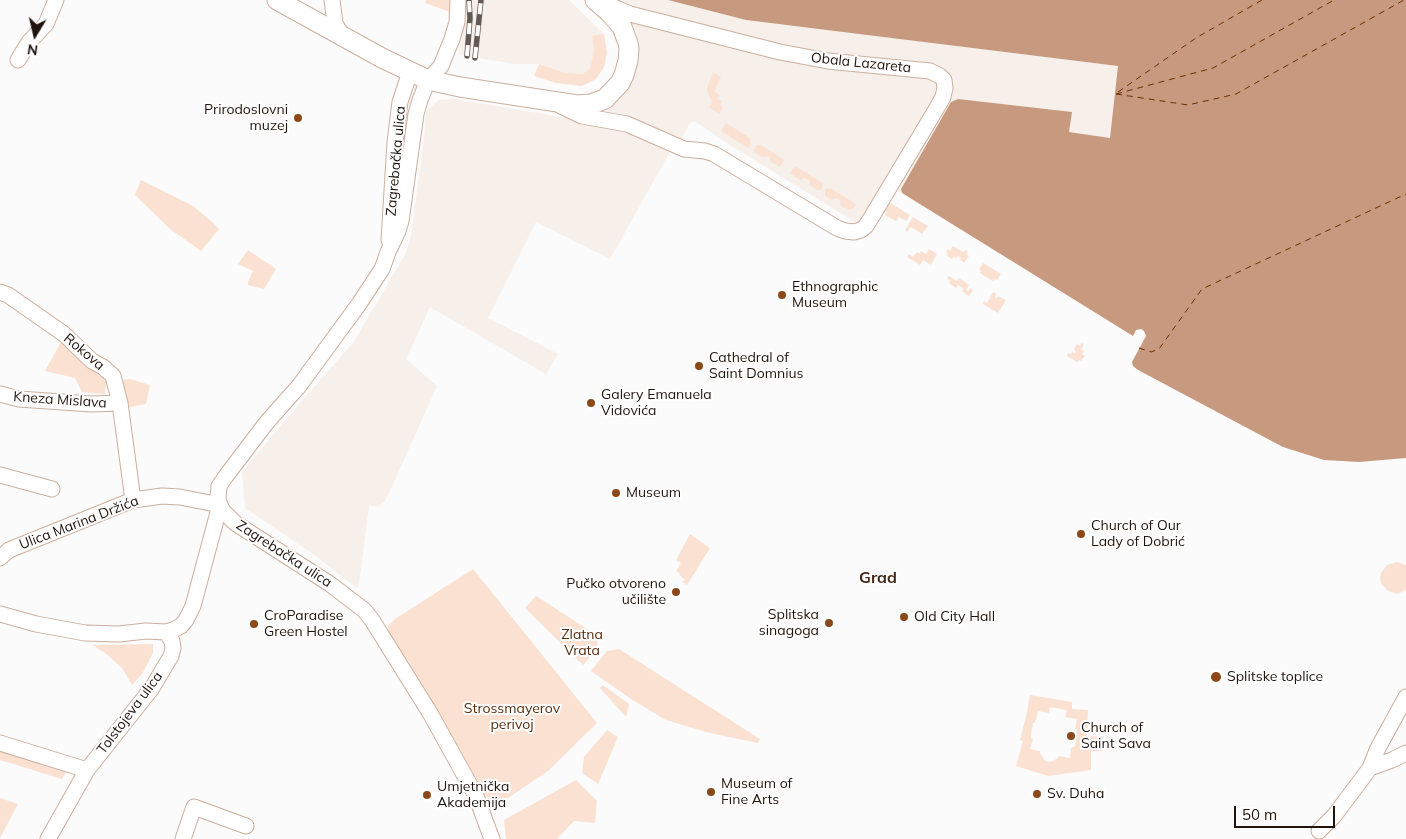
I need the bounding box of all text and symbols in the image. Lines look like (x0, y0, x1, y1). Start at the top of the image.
north arrow (10, 10, 60, 60)
text: N (26, 40, 39, 60)
street label: Obala Lazareta (810, 49, 912, 77)
place label: Prirodoslovni muzej (204, 102, 288, 134)
street label: Zagrebačka ulica (383, 105, 409, 217)
marker: Prirodoslovni muzej (292, 112, 304, 124)
place label: Ethnographic Museum (792, 279, 878, 312)
marker: Ethnographic Museum (776, 289, 788, 301)
street label: Rokova (60, 330, 108, 374)
place label: Cathedral of Saint Domnius (709, 350, 804, 382)
marker: Cathedral of Saint Domnius (693, 360, 705, 372)
place label: Galery Emanuela Vidovića (601, 387, 712, 420)
street label: Kneza Mislava (13, 388, 107, 412)
marker: Galery Emanuela Vidovića (585, 397, 597, 409)
place label: Museum (626, 485, 681, 501)
marker: Museum (610, 487, 622, 499)
street label: Ulica Marina Držića (17, 493, 141, 553)
street label: Zagrebačka ulica (233, 517, 335, 591)
place label: Church of Our Lady of Dobrić (1091, 518, 1185, 550)
marker: Church of Our Lady of Dobrić (1075, 528, 1087, 540)
district label: Grad (859, 568, 897, 588)
place label: Pučko otvoreno učilište (566, 576, 666, 608)
marker: Pučko otvoreno učilište (670, 586, 682, 598)
place label: Splitska sinagoga (759, 607, 819, 640)
place label: CroParadise Green Hostel (264, 608, 348, 640)
place label: Old City Hall (914, 609, 995, 625)
marker: Old City Hall (898, 611, 910, 623)
marker: Splitska sinagoga (823, 617, 835, 629)
marker: CroParadise Green Hostel (248, 618, 260, 630)
park label: Zlatna Vrata (561, 627, 603, 660)
street label: Tolstojeva ulica (94, 669, 166, 757)
place label: Splitske toplice (1227, 669, 1323, 685)
marker: Splitske toplice (1209, 670, 1223, 684)
park label: Strossmayerov perivoj (464, 701, 560, 734)
place label: Church of Saint Sava (1081, 720, 1151, 752)
marker: Church of Saint Sava (1065, 730, 1077, 742)
place label: Museum of Fine Arts (721, 776, 792, 809)
place label: Umjetnička Akademija (437, 779, 509, 812)
marker: Museum of Fine Arts (705, 786, 717, 798)
place label: Sv. Duha (1047, 786, 1104, 802)
marker: Sv. Duha (1031, 788, 1043, 800)
marker: Umjetnička Akademija (421, 789, 433, 801)
scale bar (1236, 796, 1337, 828)
text: 50 m (1242, 805, 1277, 824)

